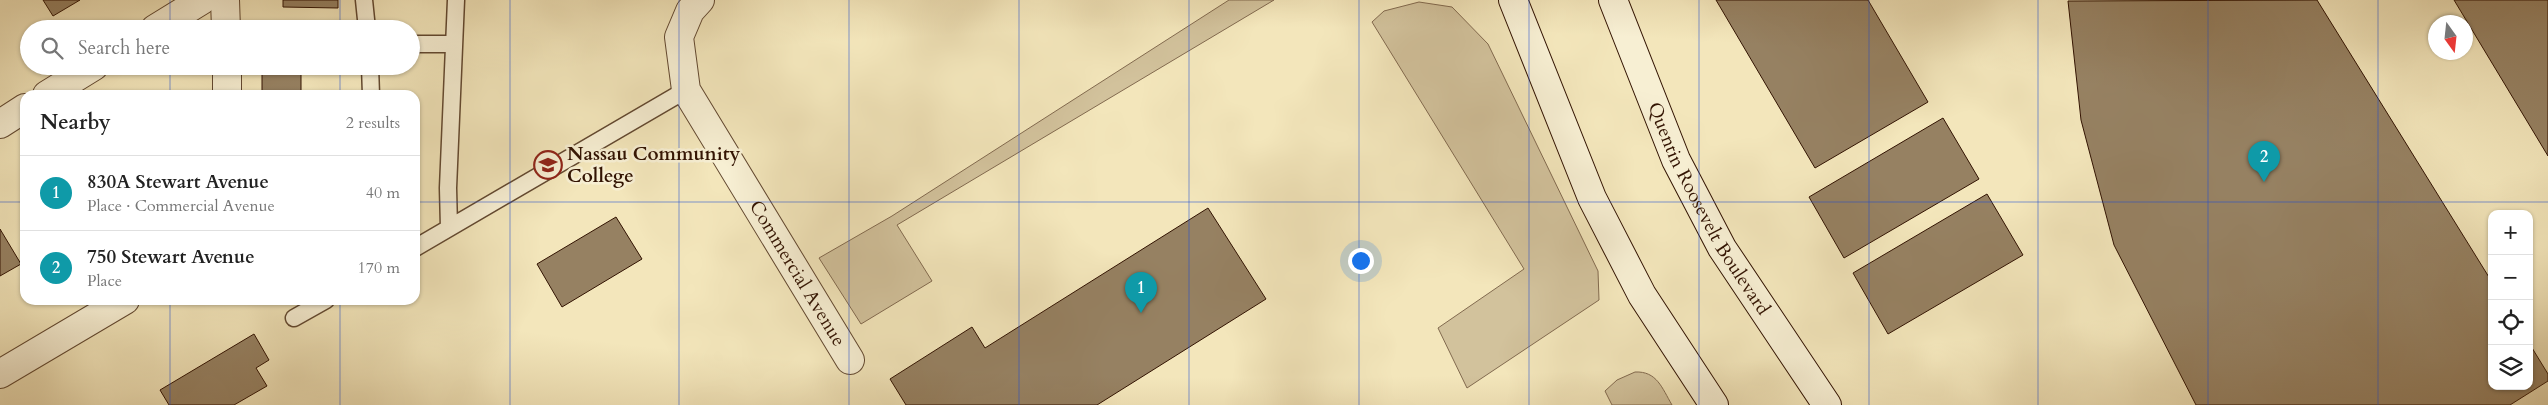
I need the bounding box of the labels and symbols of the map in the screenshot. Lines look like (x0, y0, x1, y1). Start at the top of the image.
north arrow (2428, 15, 2473, 60)
street label: Quentin Roosevelt Boulevard (1641, 98, 1776, 320)
place label: Nassau Community College (567, 141, 741, 189)
pin: 2 (2248, 141, 2280, 182)
school or university icon: Nassau Community College (533, 150, 563, 180)
street label: Commercial Avenue (743, 195, 852, 351)
your location (1348, 248, 1374, 274)
pin: 1 (1125, 272, 1157, 313)

